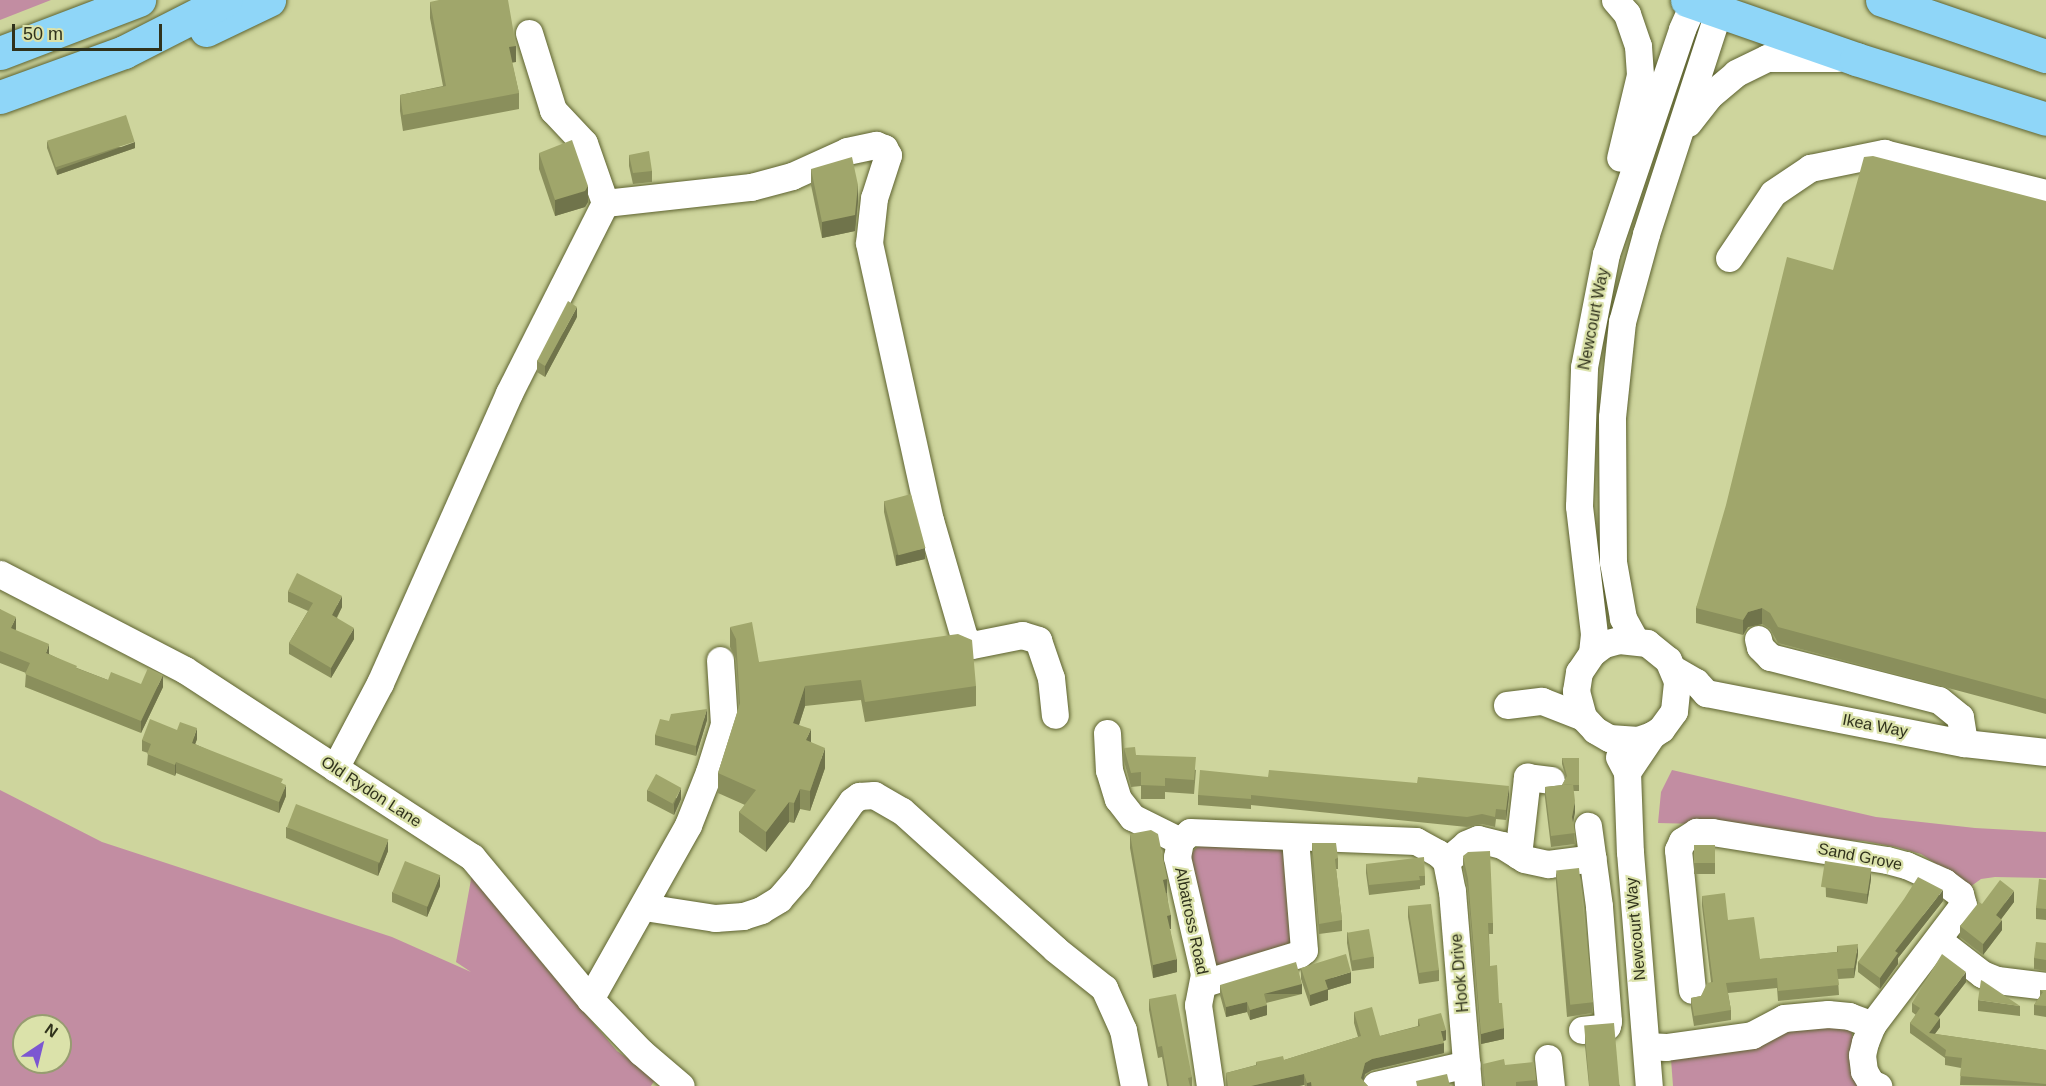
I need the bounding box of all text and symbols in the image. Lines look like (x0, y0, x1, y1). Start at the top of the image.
scale bar (15, 12, 165, 50)
text: 50 m (23, 24, 63, 44)
street label: Newcourt Way (1575, 266, 1613, 372)
street label: Ikea Way (1841, 710, 1909, 742)
street label: Old Rydon Lane (317, 752, 425, 832)
street label: Sand Grove (1816, 839, 1904, 875)
street label: Albatross Road (1170, 866, 1212, 976)
street label: Newcourt Way (1622, 877, 1650, 981)
street label: Hook Drive (1447, 933, 1473, 1013)
north arrow (12, 1014, 72, 1074)
text: N (42, 1020, 61, 1041)

